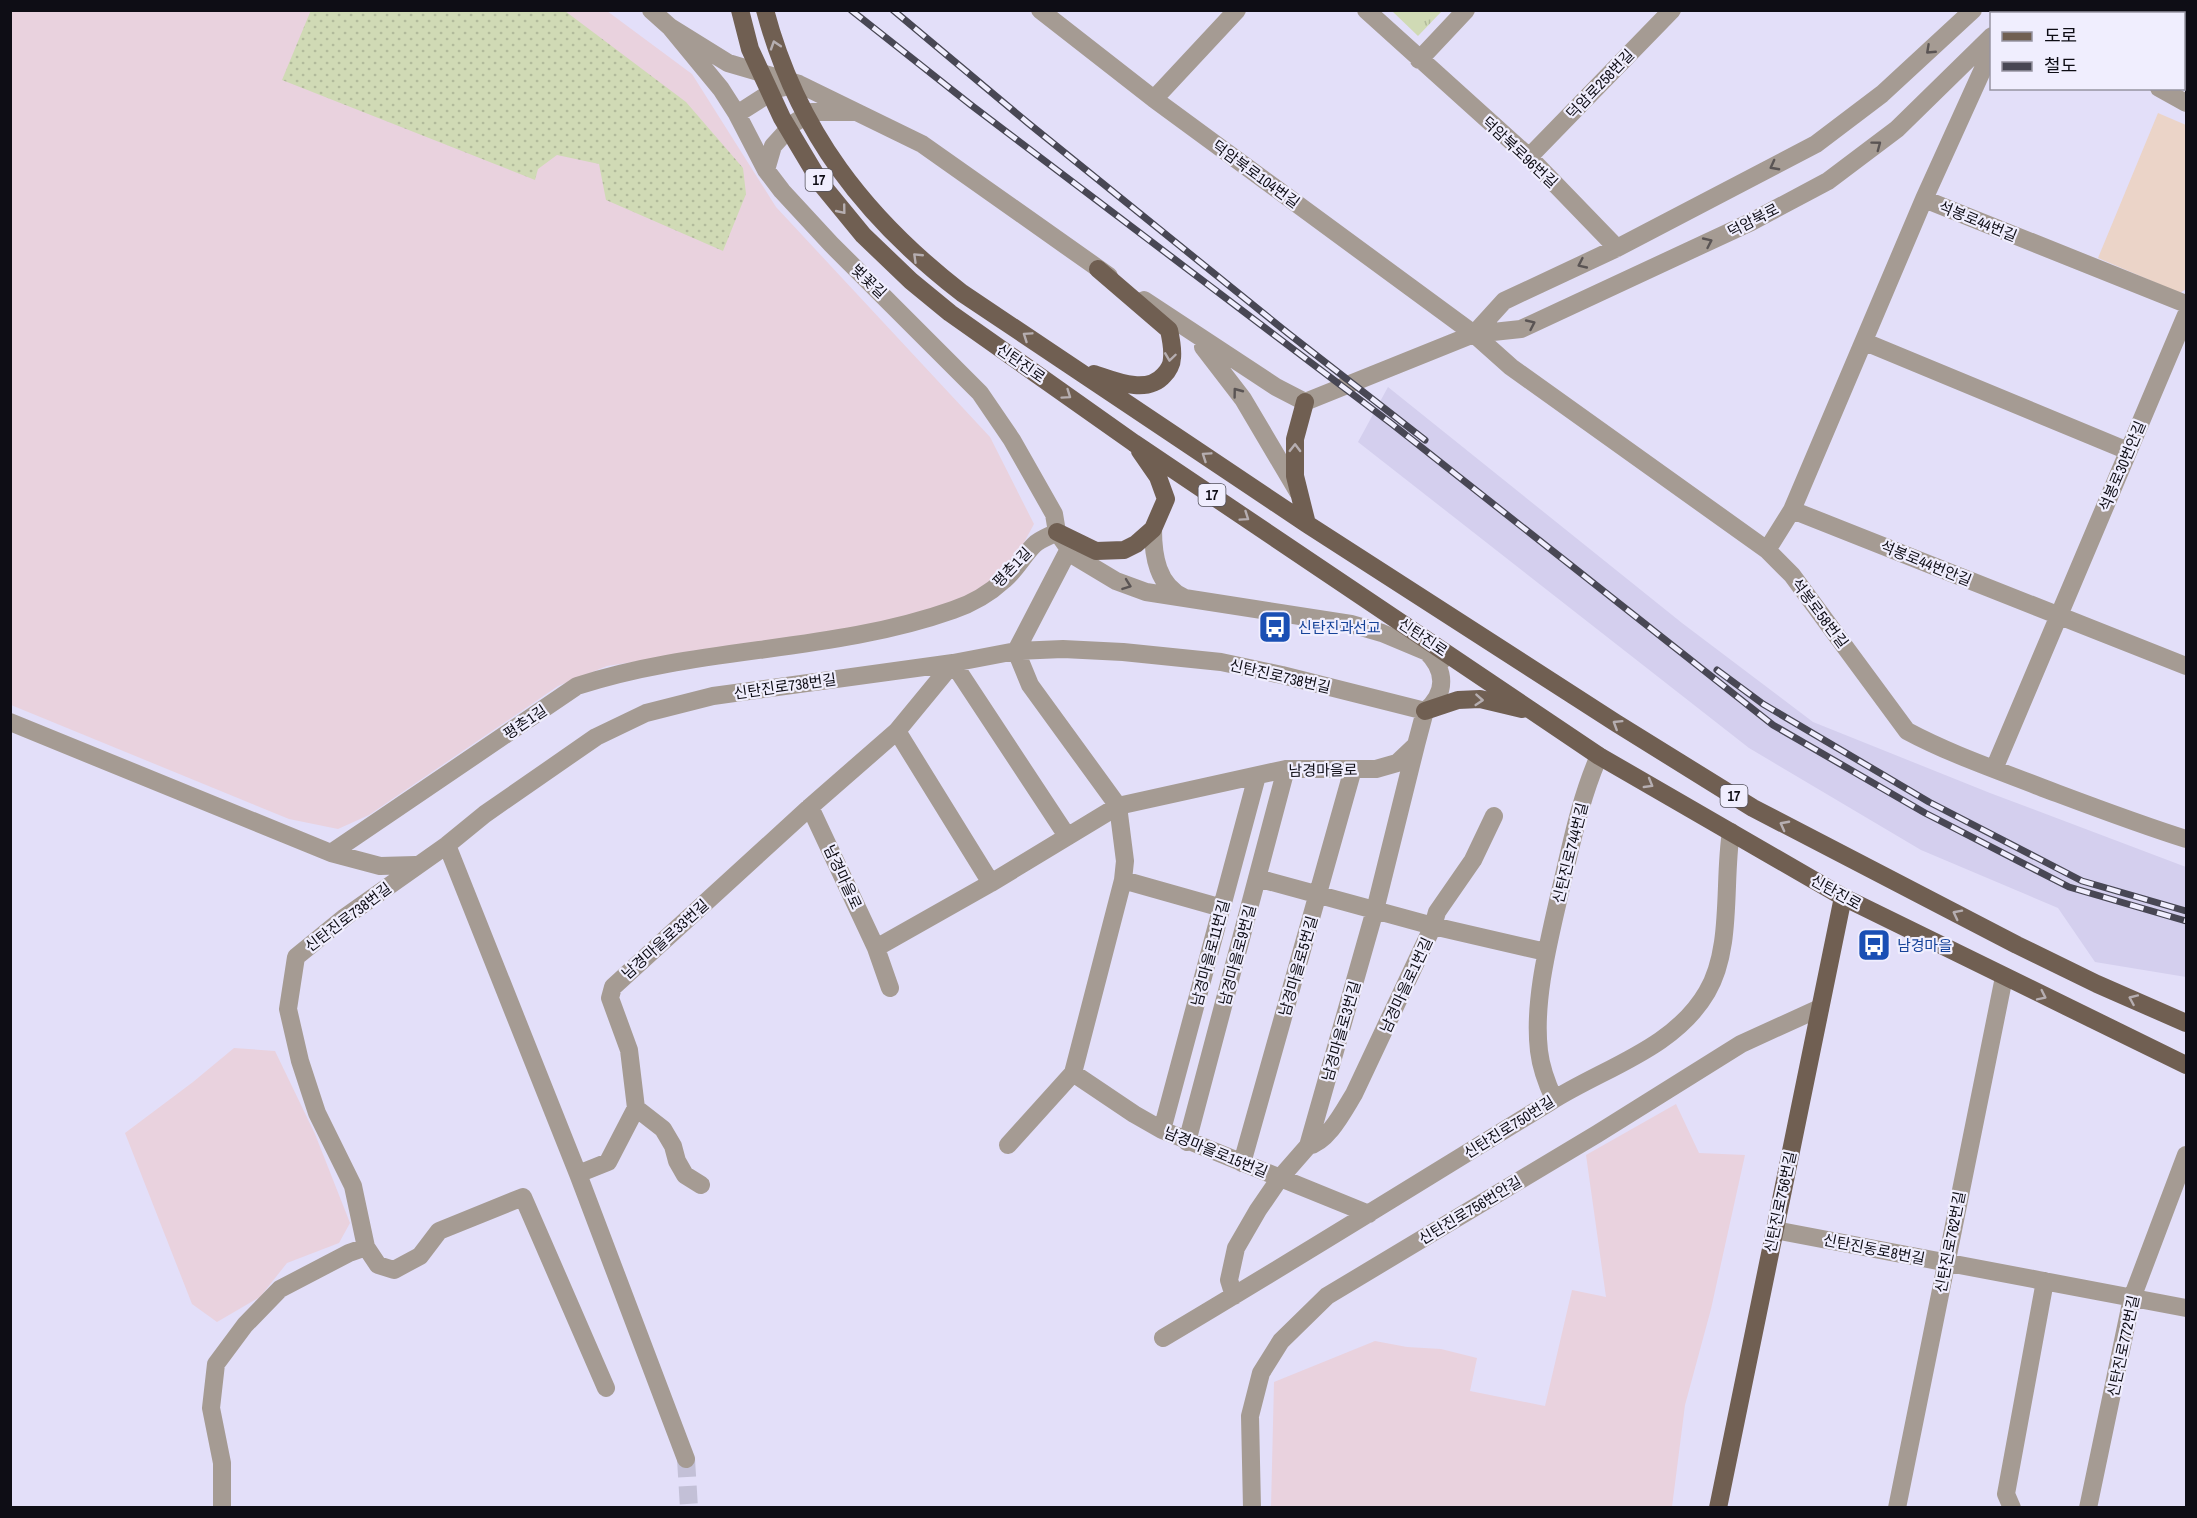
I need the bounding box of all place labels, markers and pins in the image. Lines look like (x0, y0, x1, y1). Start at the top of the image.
bus stop icon: 신탄진과선교 (1257, 609, 1293, 645)
place label: 신탄진과선교 (1298, 617, 1381, 638)
bus stop icon: 남경마을 (1856, 927, 1892, 963)
place label: 남경마을 (1897, 935, 1952, 956)

